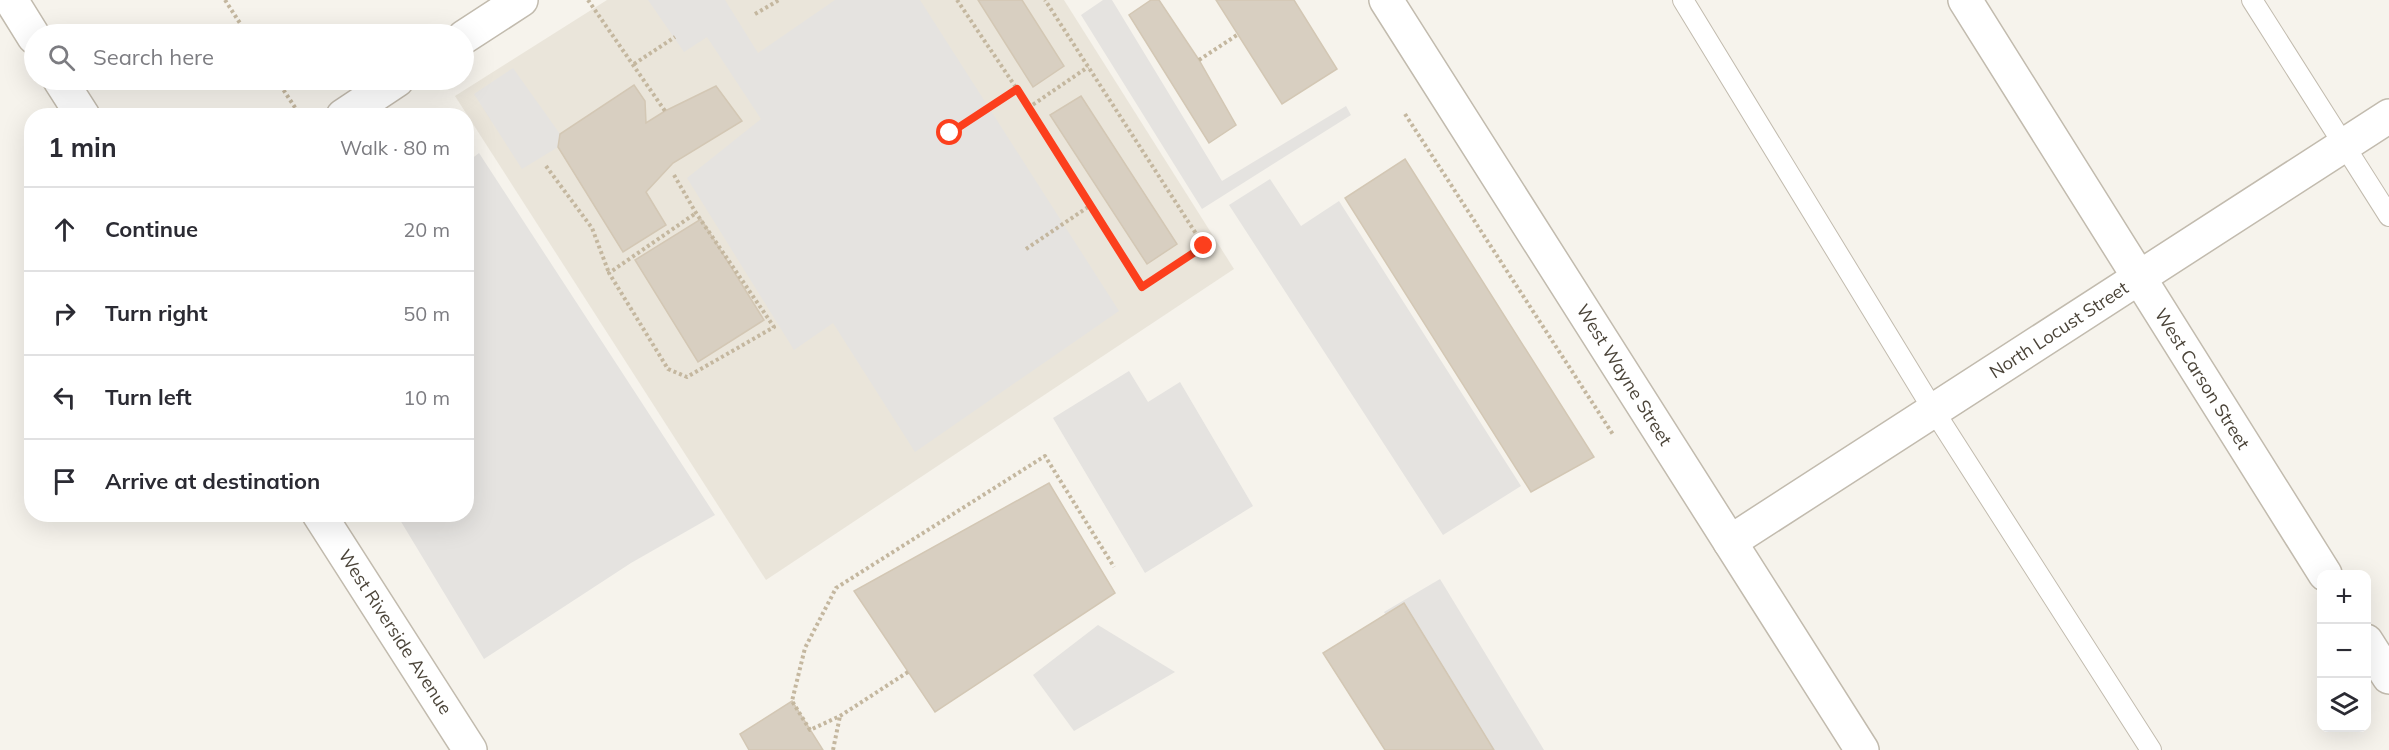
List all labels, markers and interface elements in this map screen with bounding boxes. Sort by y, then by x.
search box [24,24,474,90]
icon: search [45,41,78,74]
text: Search here [93,43,214,71]
route start [936,119,962,145]
text: 1 min [48,131,117,164]
text: Walk · 80 m [340,135,450,160]
icon: ahead [48,213,81,246]
text: Continue [105,215,198,243]
text: 20 m [403,217,450,242]
route end [1190,232,1216,258]
street label: North Locust Street [1985,276,2133,383]
icon: right [48,297,81,330]
text: Turn right [105,299,208,327]
street label: West Wayne Street [1572,300,1677,450]
text: 50 m [403,301,450,326]
street label: West Carson Street [2150,304,2255,454]
icon: left [48,381,81,414]
text: Turn left [105,383,192,411]
text: 10 m [403,385,450,410]
icon: arrive [48,465,81,498]
text: Arrive at destination [105,467,320,495]
street label: West Riverside Avenue [333,545,457,719]
map controls [2317,570,2371,732]
button: + [2317,570,2371,624]
button: − [2317,624,2371,678]
button: layers [2317,678,2371,732]

